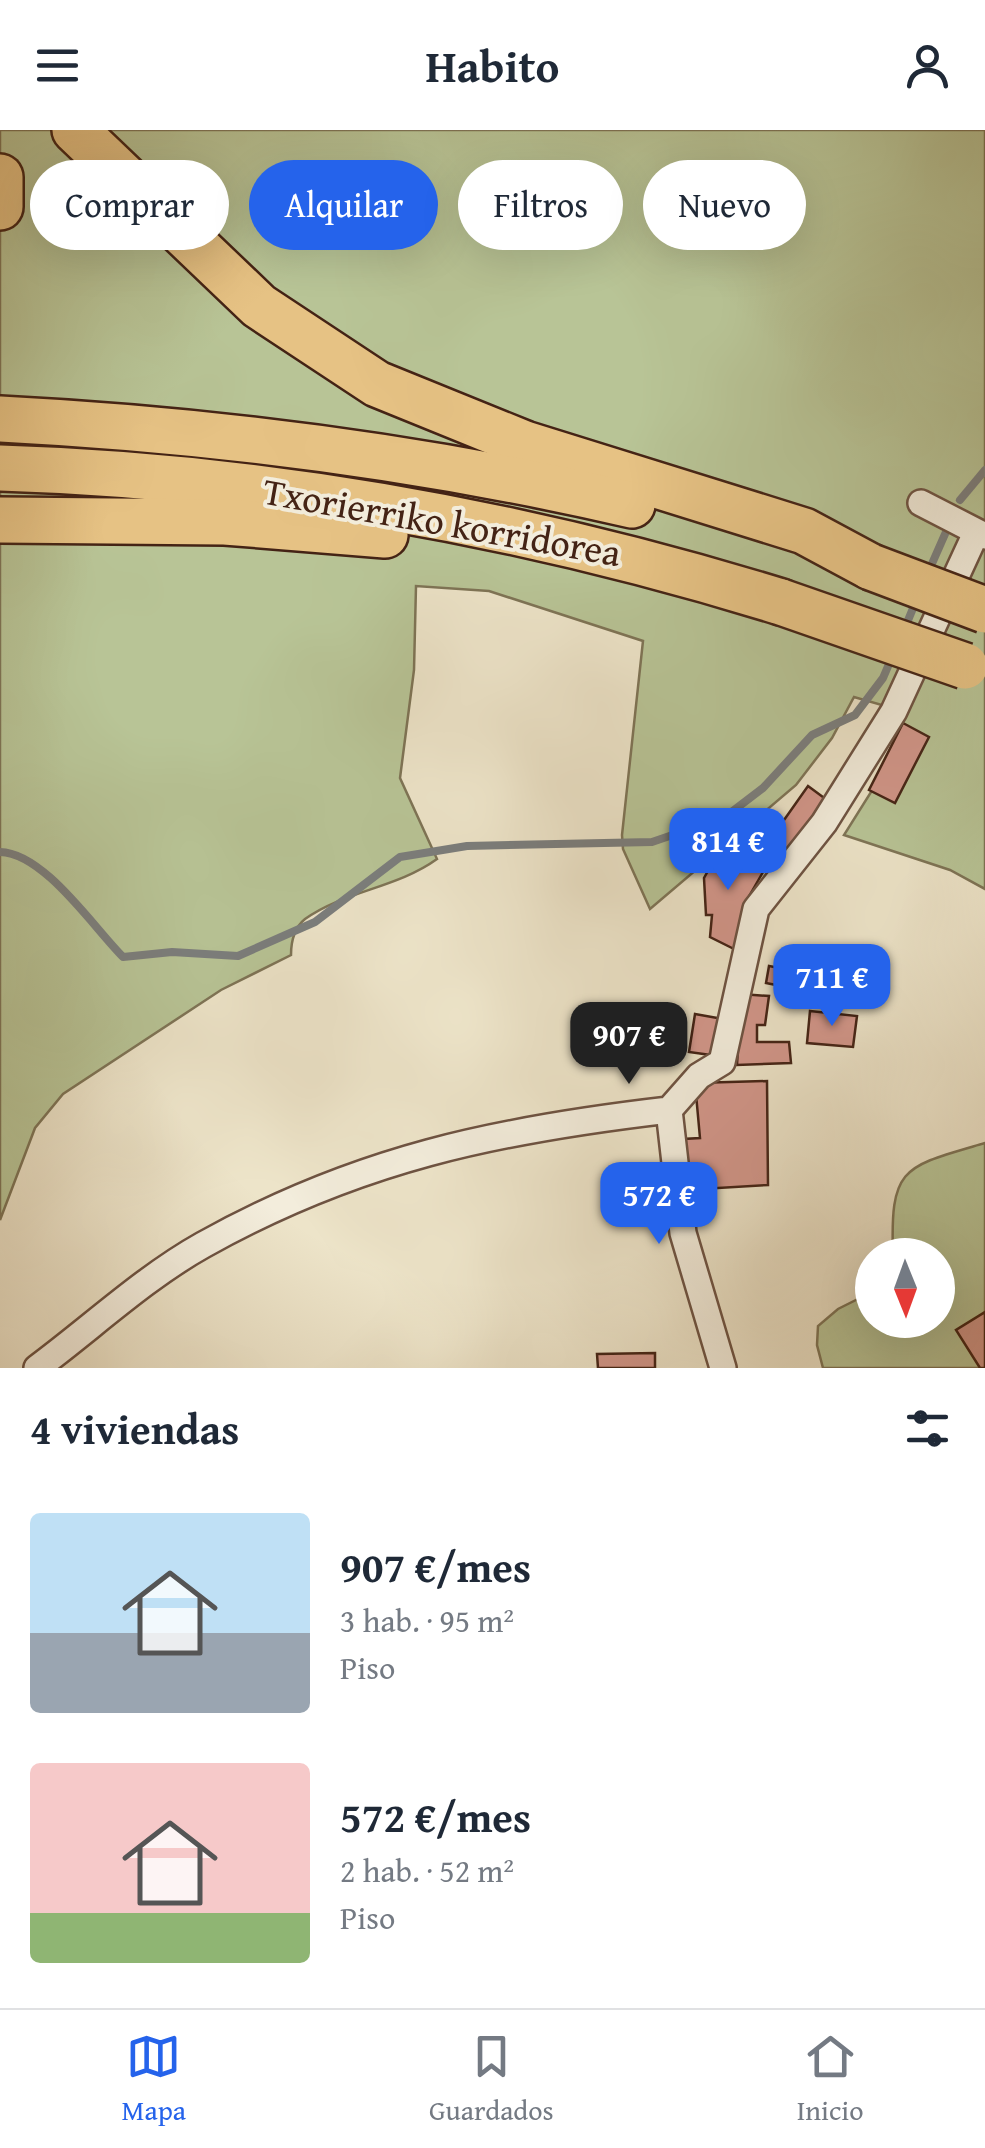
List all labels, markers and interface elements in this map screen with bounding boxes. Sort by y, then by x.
text: Habito [426,33,559,98]
icon: menu [30,38,85,93]
icon: person [900,38,955,93]
chip: Comprar [30,160,229,250]
chip: Alquilar [249,160,438,250]
chip: Filtros [458,160,623,250]
chip: Nuevo [643,160,806,250]
street label: Txorierriko korridorea [259,462,625,580]
pin: 814 € [658,808,798,893]
text: 814 € [691,817,765,864]
pin: 711 € [762,944,902,1029]
text: 711 € [795,953,869,1000]
pin: 907 € [559,1002,699,1087]
text: 907 € [592,1011,666,1058]
pin: 572 € [589,1162,729,1247]
text: 572 € [622,1171,696,1218]
north arrow [855,1238,955,1338]
map controls [855,1238,955,1338]
text: 4 viviendas [30,1398,239,1459]
icon: filters [900,1401,955,1456]
text: 907 €/mes [340,1536,531,1597]
icon: home [110,1553,230,1673]
text: 3 hab. · 95 m² [340,1597,514,1644]
text: Piso [340,1644,395,1691]
text: 572 €/mes [340,1786,531,1847]
icon: home [110,1803,230,1923]
text: 2 hab. · 52 m² [340,1847,514,1894]
text: Piso [340,1894,395,1941]
tab: Mapa [122,2029,186,2130]
tab: Guardados [429,2029,554,2130]
tab: Inicio [797,2029,863,2130]

